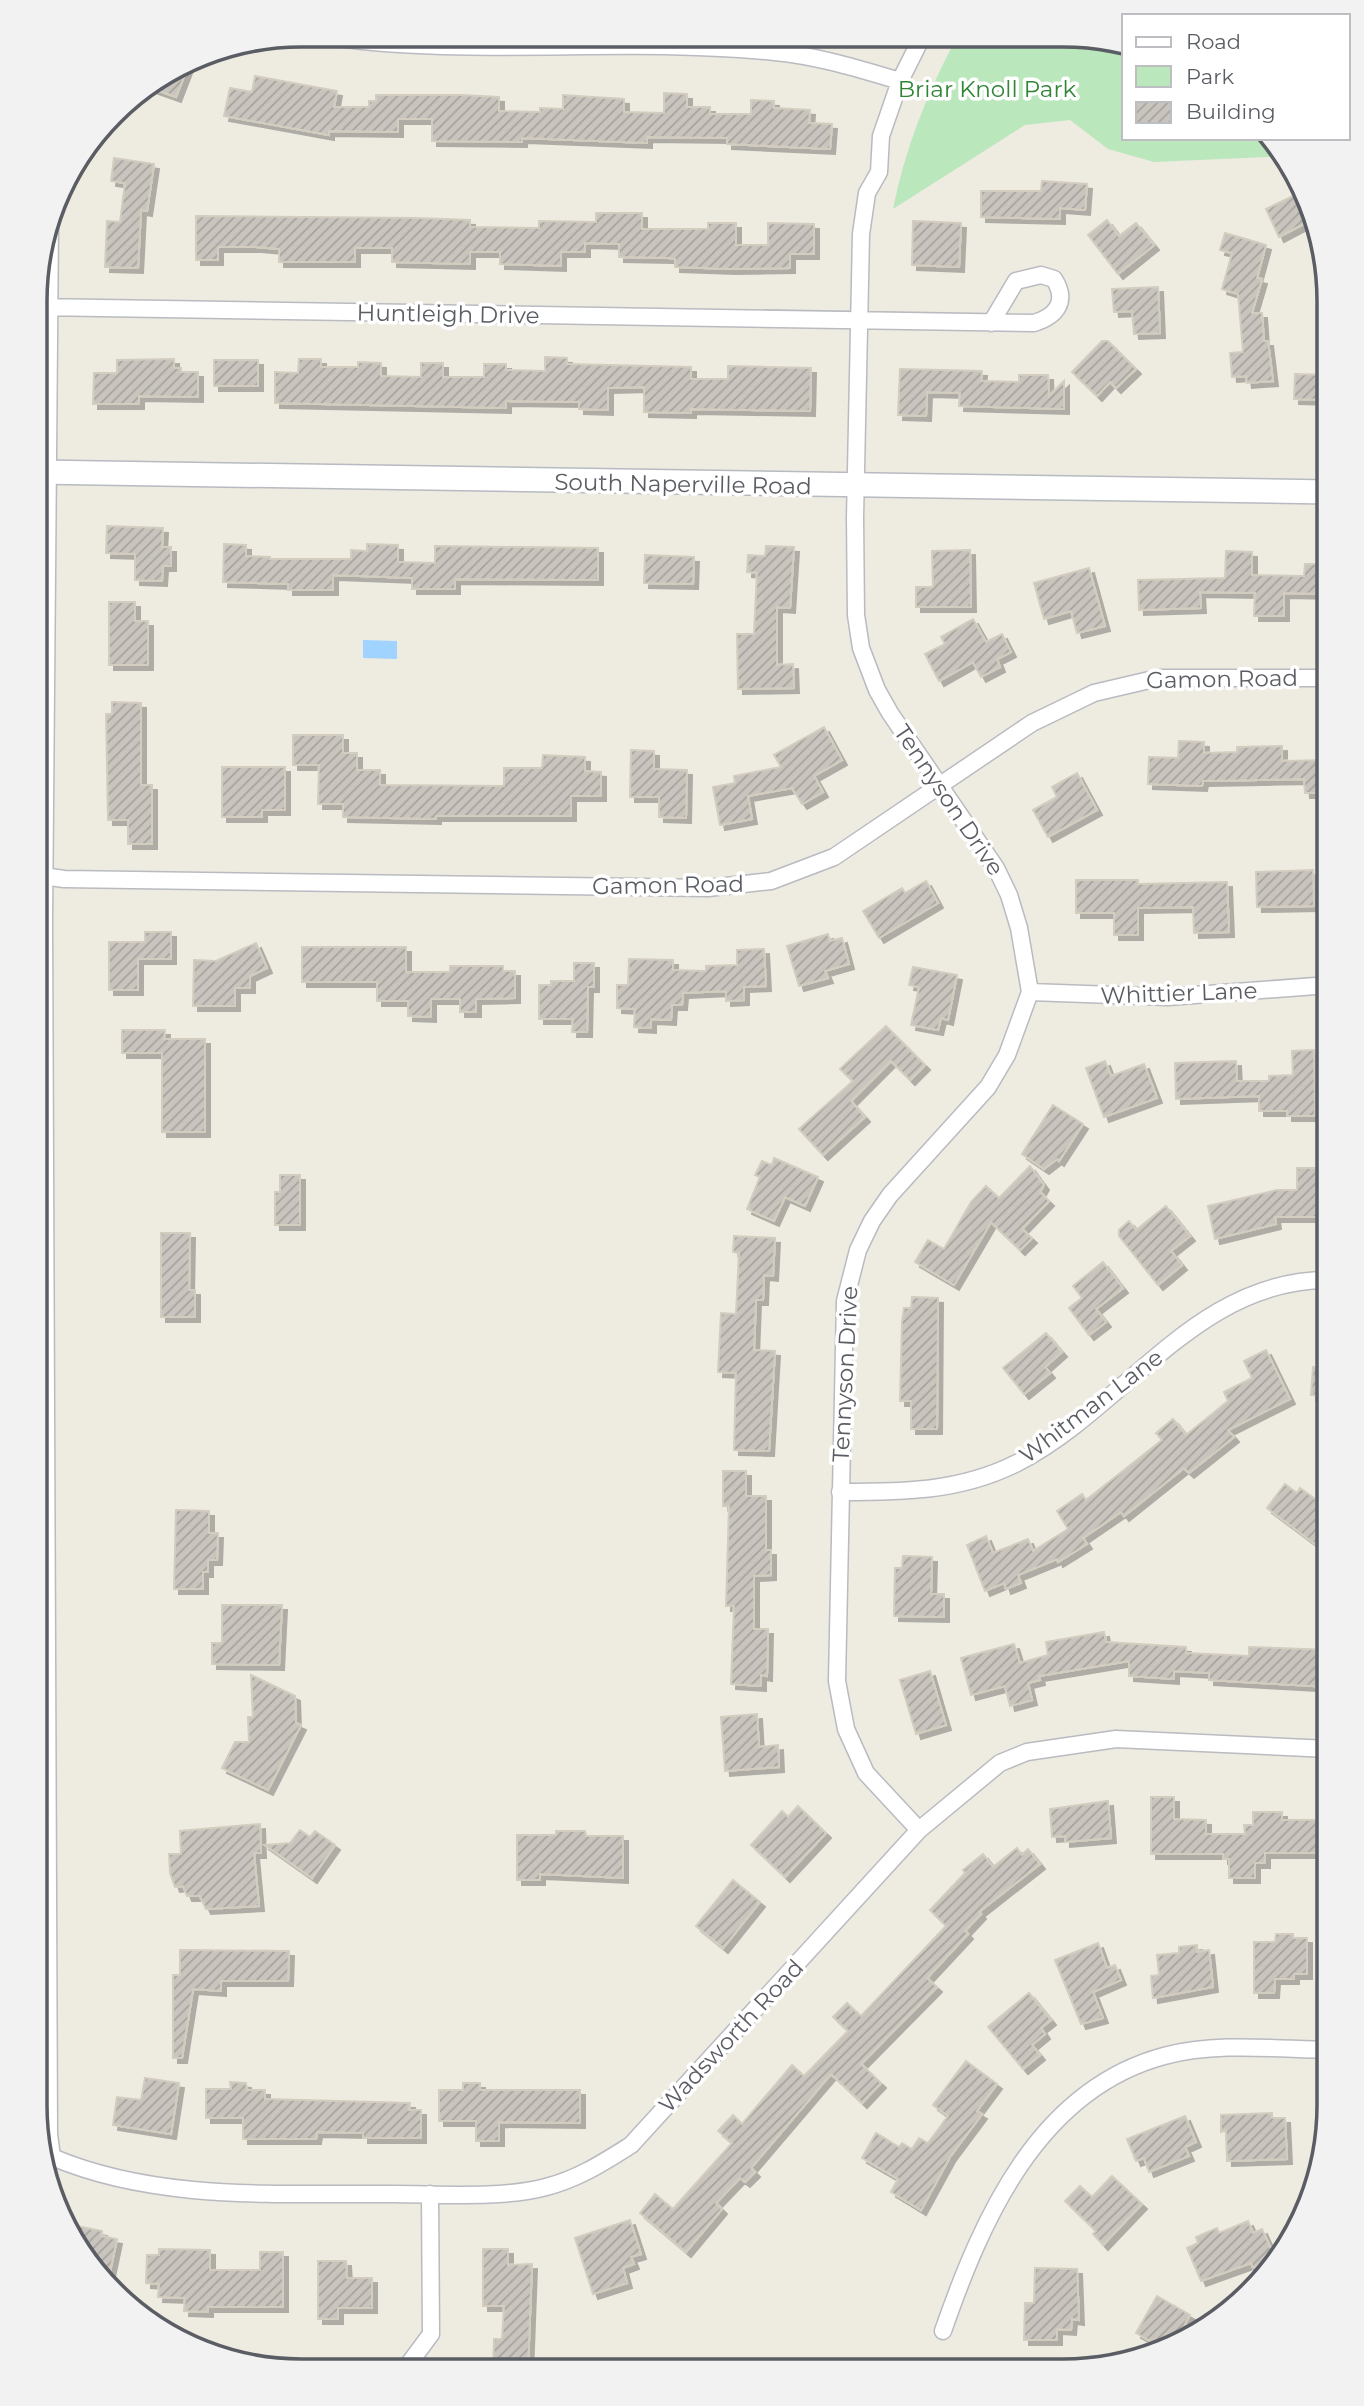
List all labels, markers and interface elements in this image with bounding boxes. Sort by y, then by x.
legend [1122,14,1350,140]
text: Road [1186,29,1241,54]
text: Park [1186,64,1234,89]
park label: Briar Knoll Park [898,75,1076,103]
text: Building [1186,99,1276,124]
street label: Huntleigh Drive [356,298,540,330]
street label: South Naperville Road [554,468,812,500]
street label: Gamon Road [1146,664,1298,694]
street label: Tennyson Drive [888,719,1010,881]
street label: Gamon Road [592,870,744,900]
street label: Whittier Lane [1100,976,1258,1010]
street label: Tennyson Drive [826,1285,864,1463]
street label: Whitman Lane [1014,1343,1168,1469]
street label: Wadsworth Road [653,1954,809,2118]

